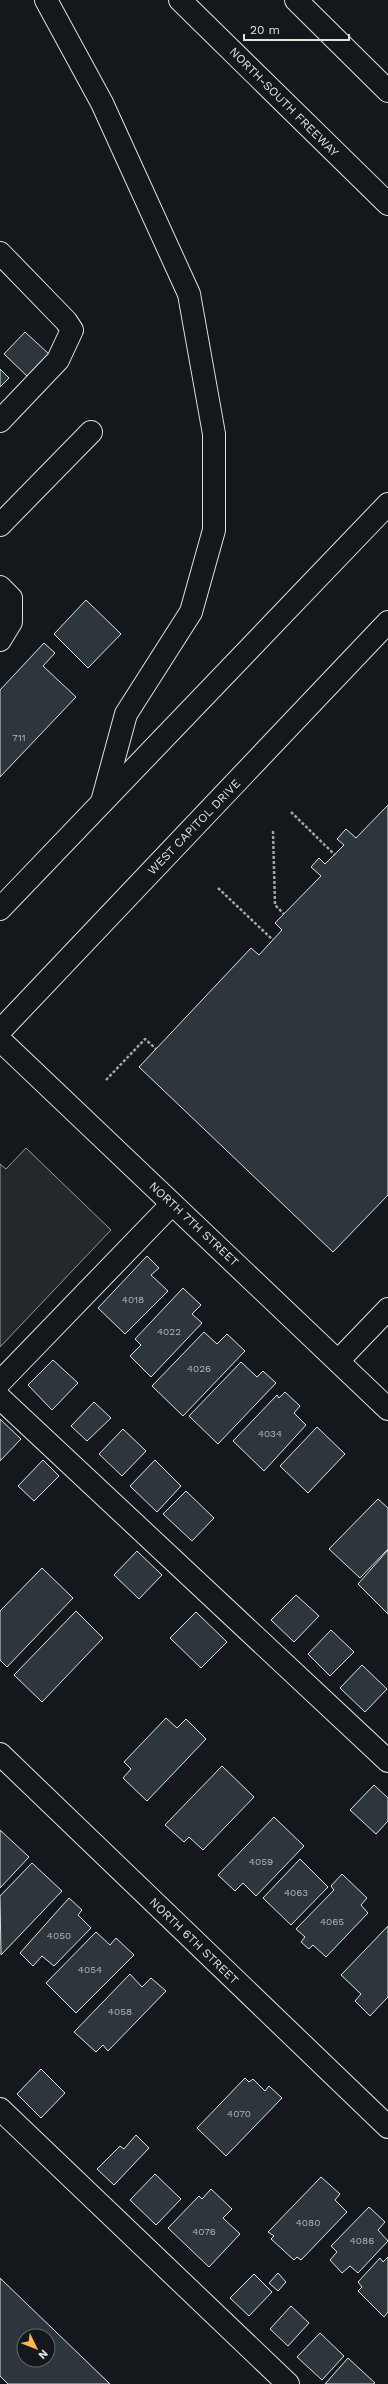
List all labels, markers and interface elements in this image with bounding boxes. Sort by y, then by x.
scale bar [244,16,349,42]
text: 20 m [250,23,280,37]
street label: NORTH-SOUTH FREEWAY [227,45,342,160]
house number: 711 [12,732,26,743]
street label: WEST CAPITOL DRIVE [145,776,243,878]
street label: NORTH 7TH STREET [146,1179,242,1269]
house number: 4018 [122,1294,144,1305]
house number: 4022 [157,1326,181,1337]
house number: 4026 [187,1363,211,1374]
house number: 4034 [258,1428,282,1439]
house number: 4059 [249,1856,273,1867]
house number: 4063 [284,1887,308,1898]
street label: NORTH 6TH STREET [147,1895,241,1987]
house number: 4065 [320,1916,344,1927]
house number: 4050 [47,1930,71,1941]
house number: 4054 [78,1964,102,1975]
house number: 4058 [108,2006,132,2017]
house number: 4070 [227,2108,251,2119]
house number: 4080 [296,2217,320,2228]
house number: 4076 [192,2226,216,2237]
house number: 4086 [350,2235,374,2246]
north arrow [16,2328,56,2368]
text: N [35,2347,50,2362]

